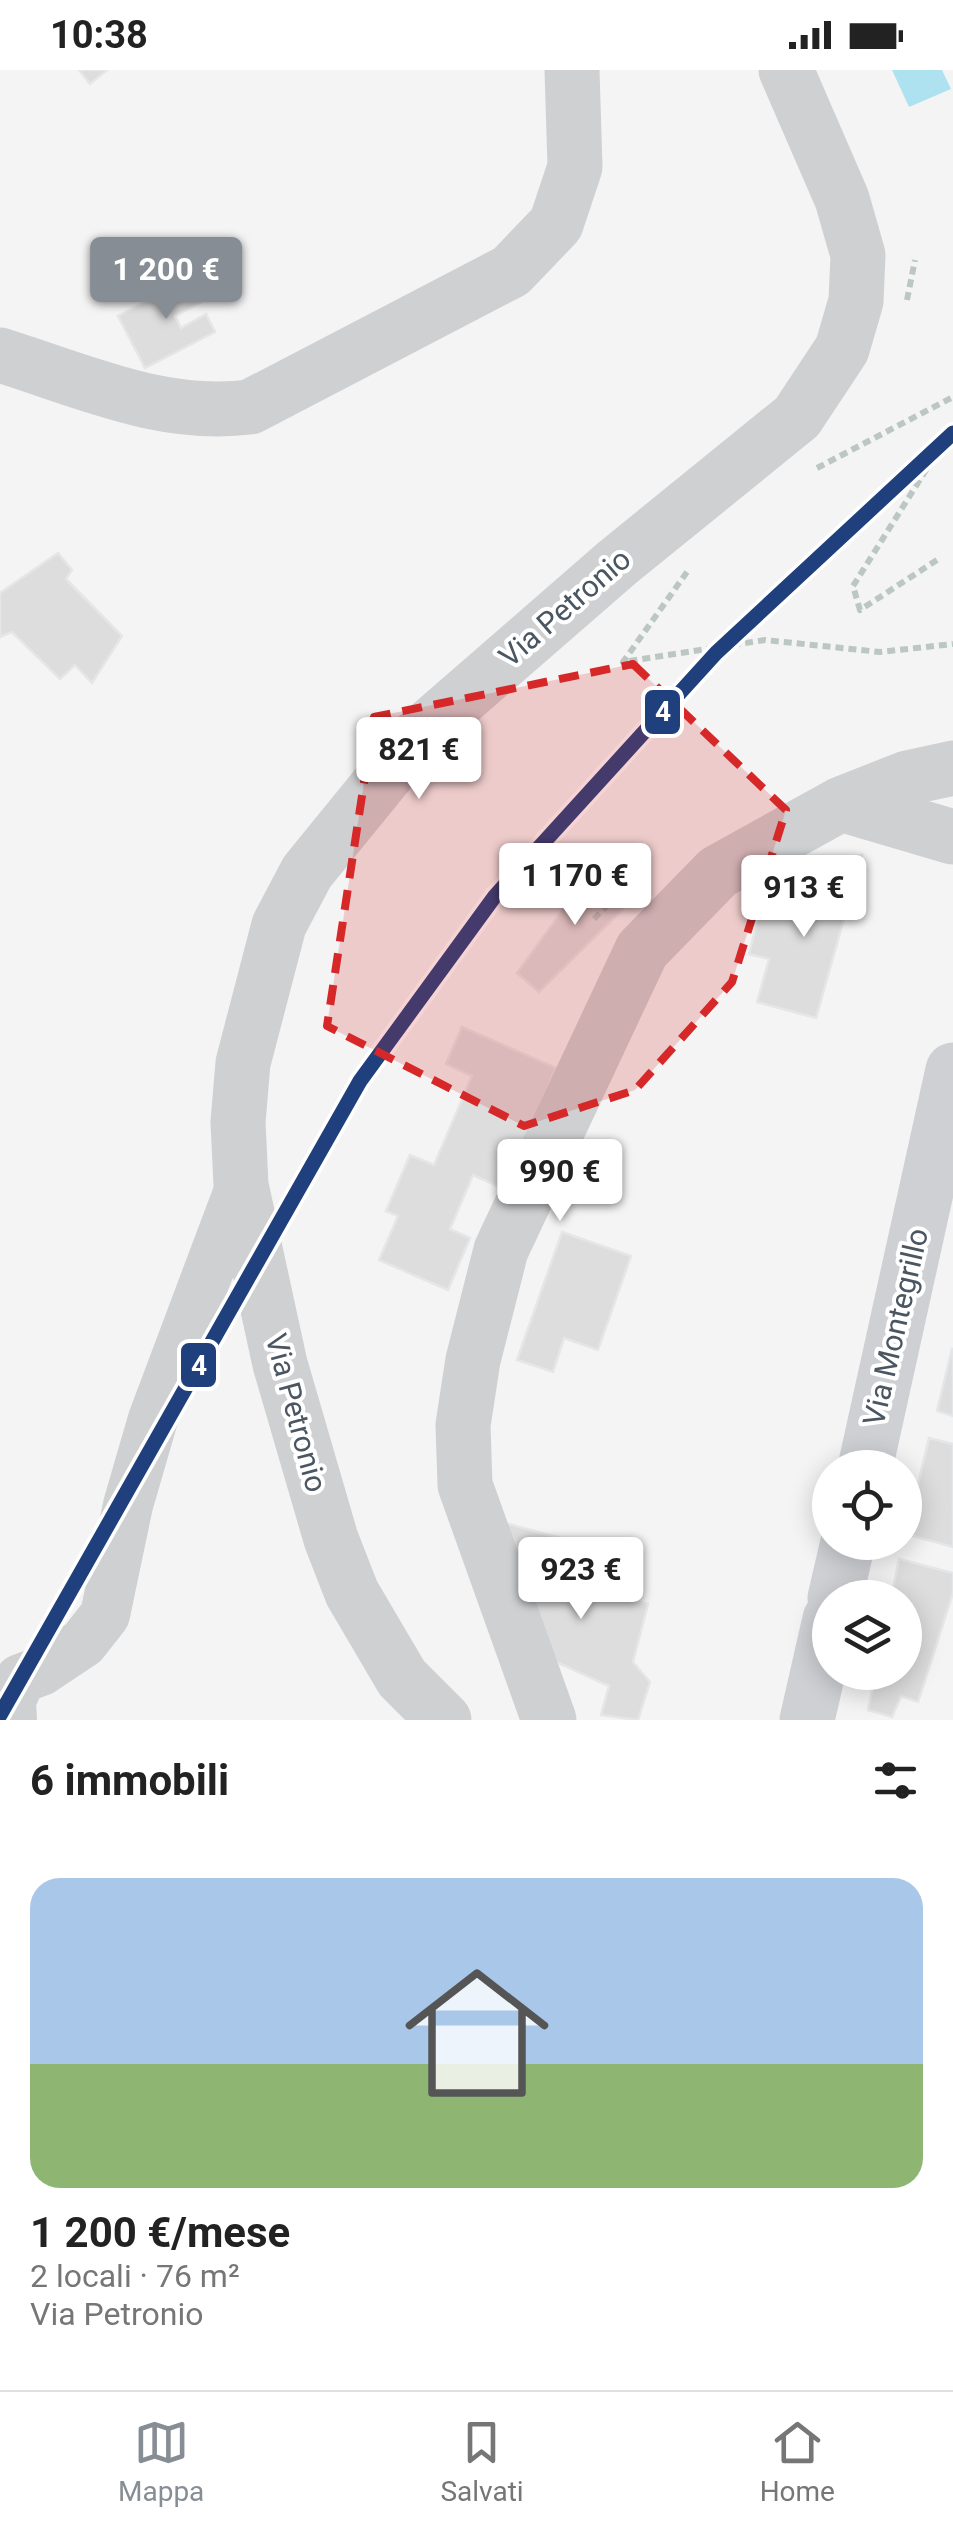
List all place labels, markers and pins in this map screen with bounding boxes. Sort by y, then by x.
pin: 1 200 € [74,237,258,322]
pin: 821 € [349,717,489,802]
pin: 1 170 € [483,843,667,928]
pin: 913 € [734,855,874,940]
pin: 990 € [490,1139,630,1224]
pin: 923 € [511,1537,651,1622]

